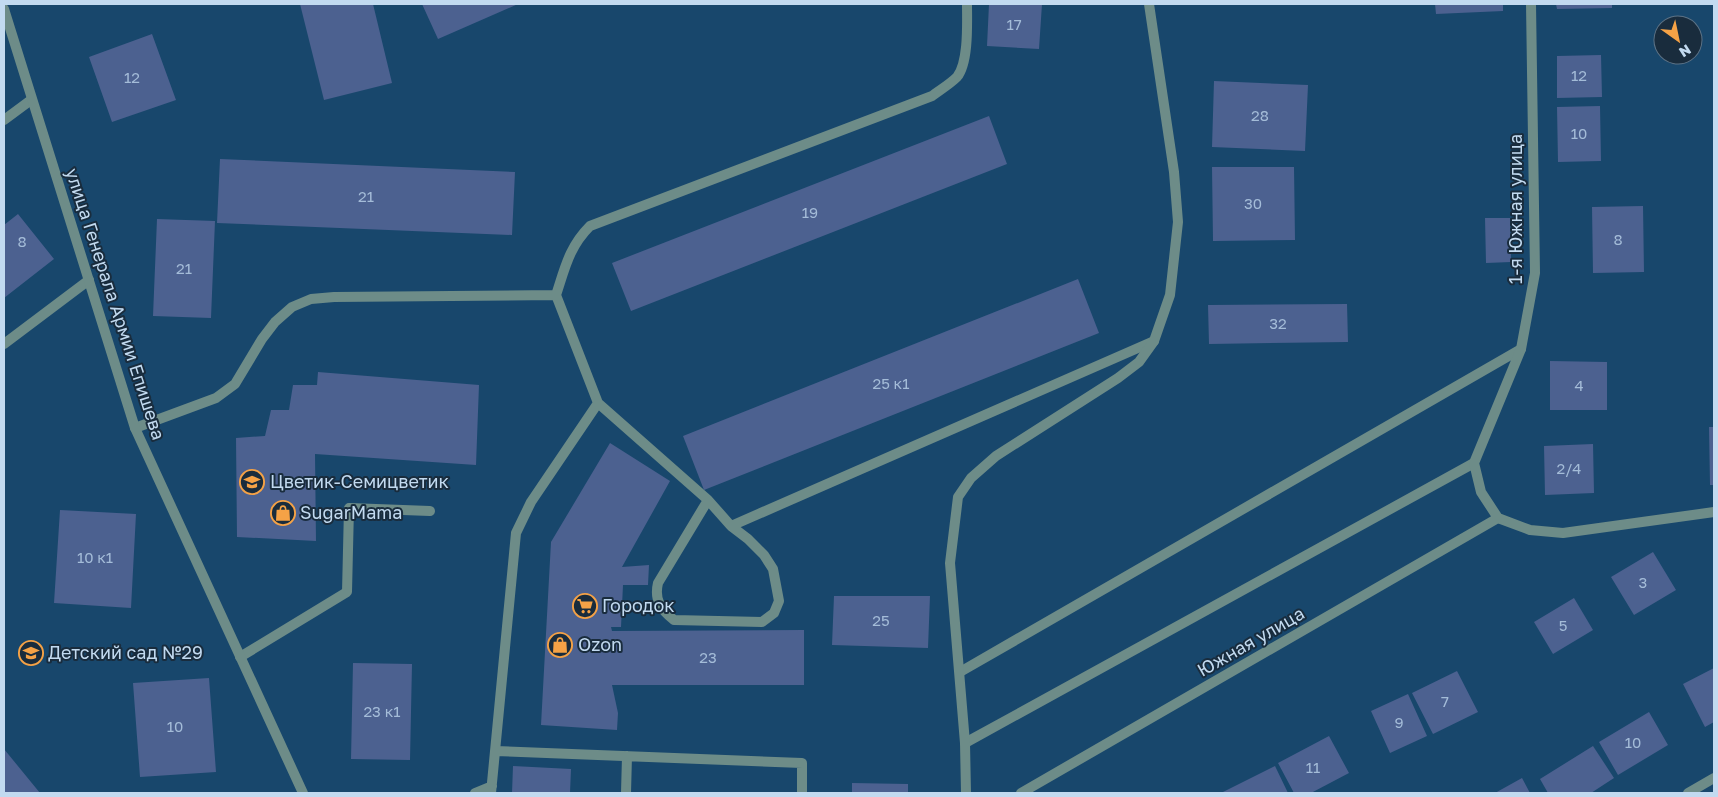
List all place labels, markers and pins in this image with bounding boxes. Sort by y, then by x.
school or university icon: Цветик-Семицветик [239,469,265,495]
place label: Цветик-Семицветик [270,470,449,492]
shop icon: SugarMama [270,500,296,526]
place label: SugarMama [300,501,402,523]
supermarket icon: Городок [572,593,598,619]
place label: Городок [602,594,675,616]
shop icon: Ozon [547,632,573,658]
place label: Ozon [578,633,622,655]
school or university icon: Детский сад №29 [18,640,44,666]
place label: Детский сад №29 [48,641,203,663]

